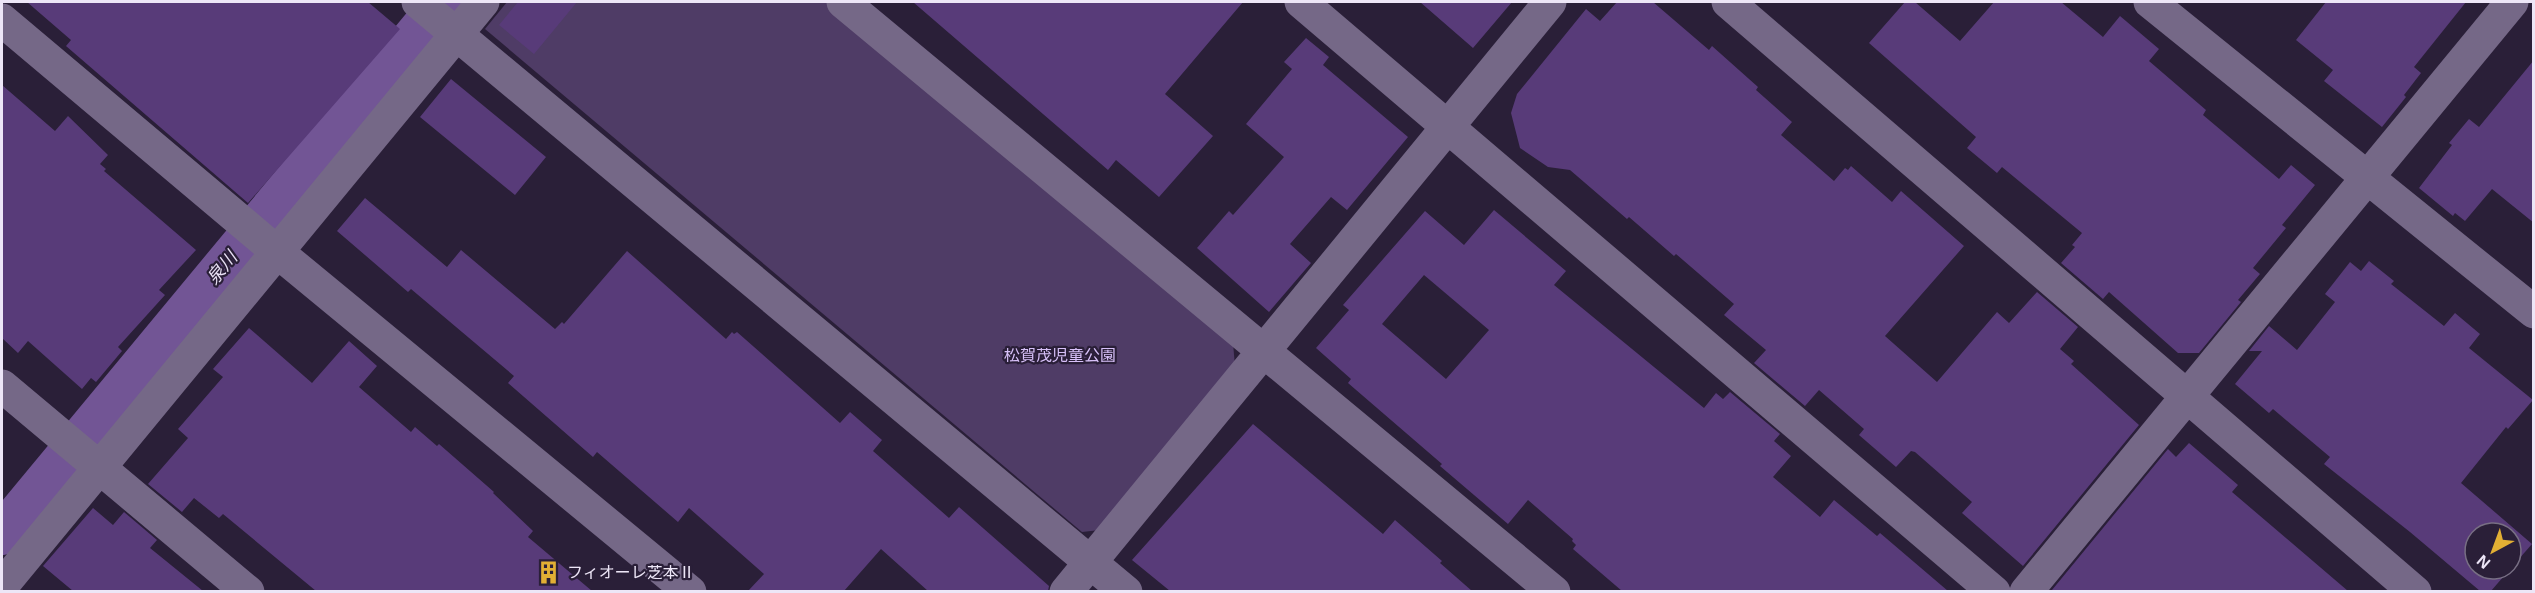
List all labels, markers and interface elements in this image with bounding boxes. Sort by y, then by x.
water label: 泉川 [203,246,243,288]
park label: 松賀茂児童公園 [1004,347,1116,364]
north arrow [2463,521,2523,581]
text: N [2474,552,2493,572]
building icon: フィオーレ芝本Ⅱ [536,559,562,585]
place label: フィオーレ芝本Ⅱ [567,564,695,581]

